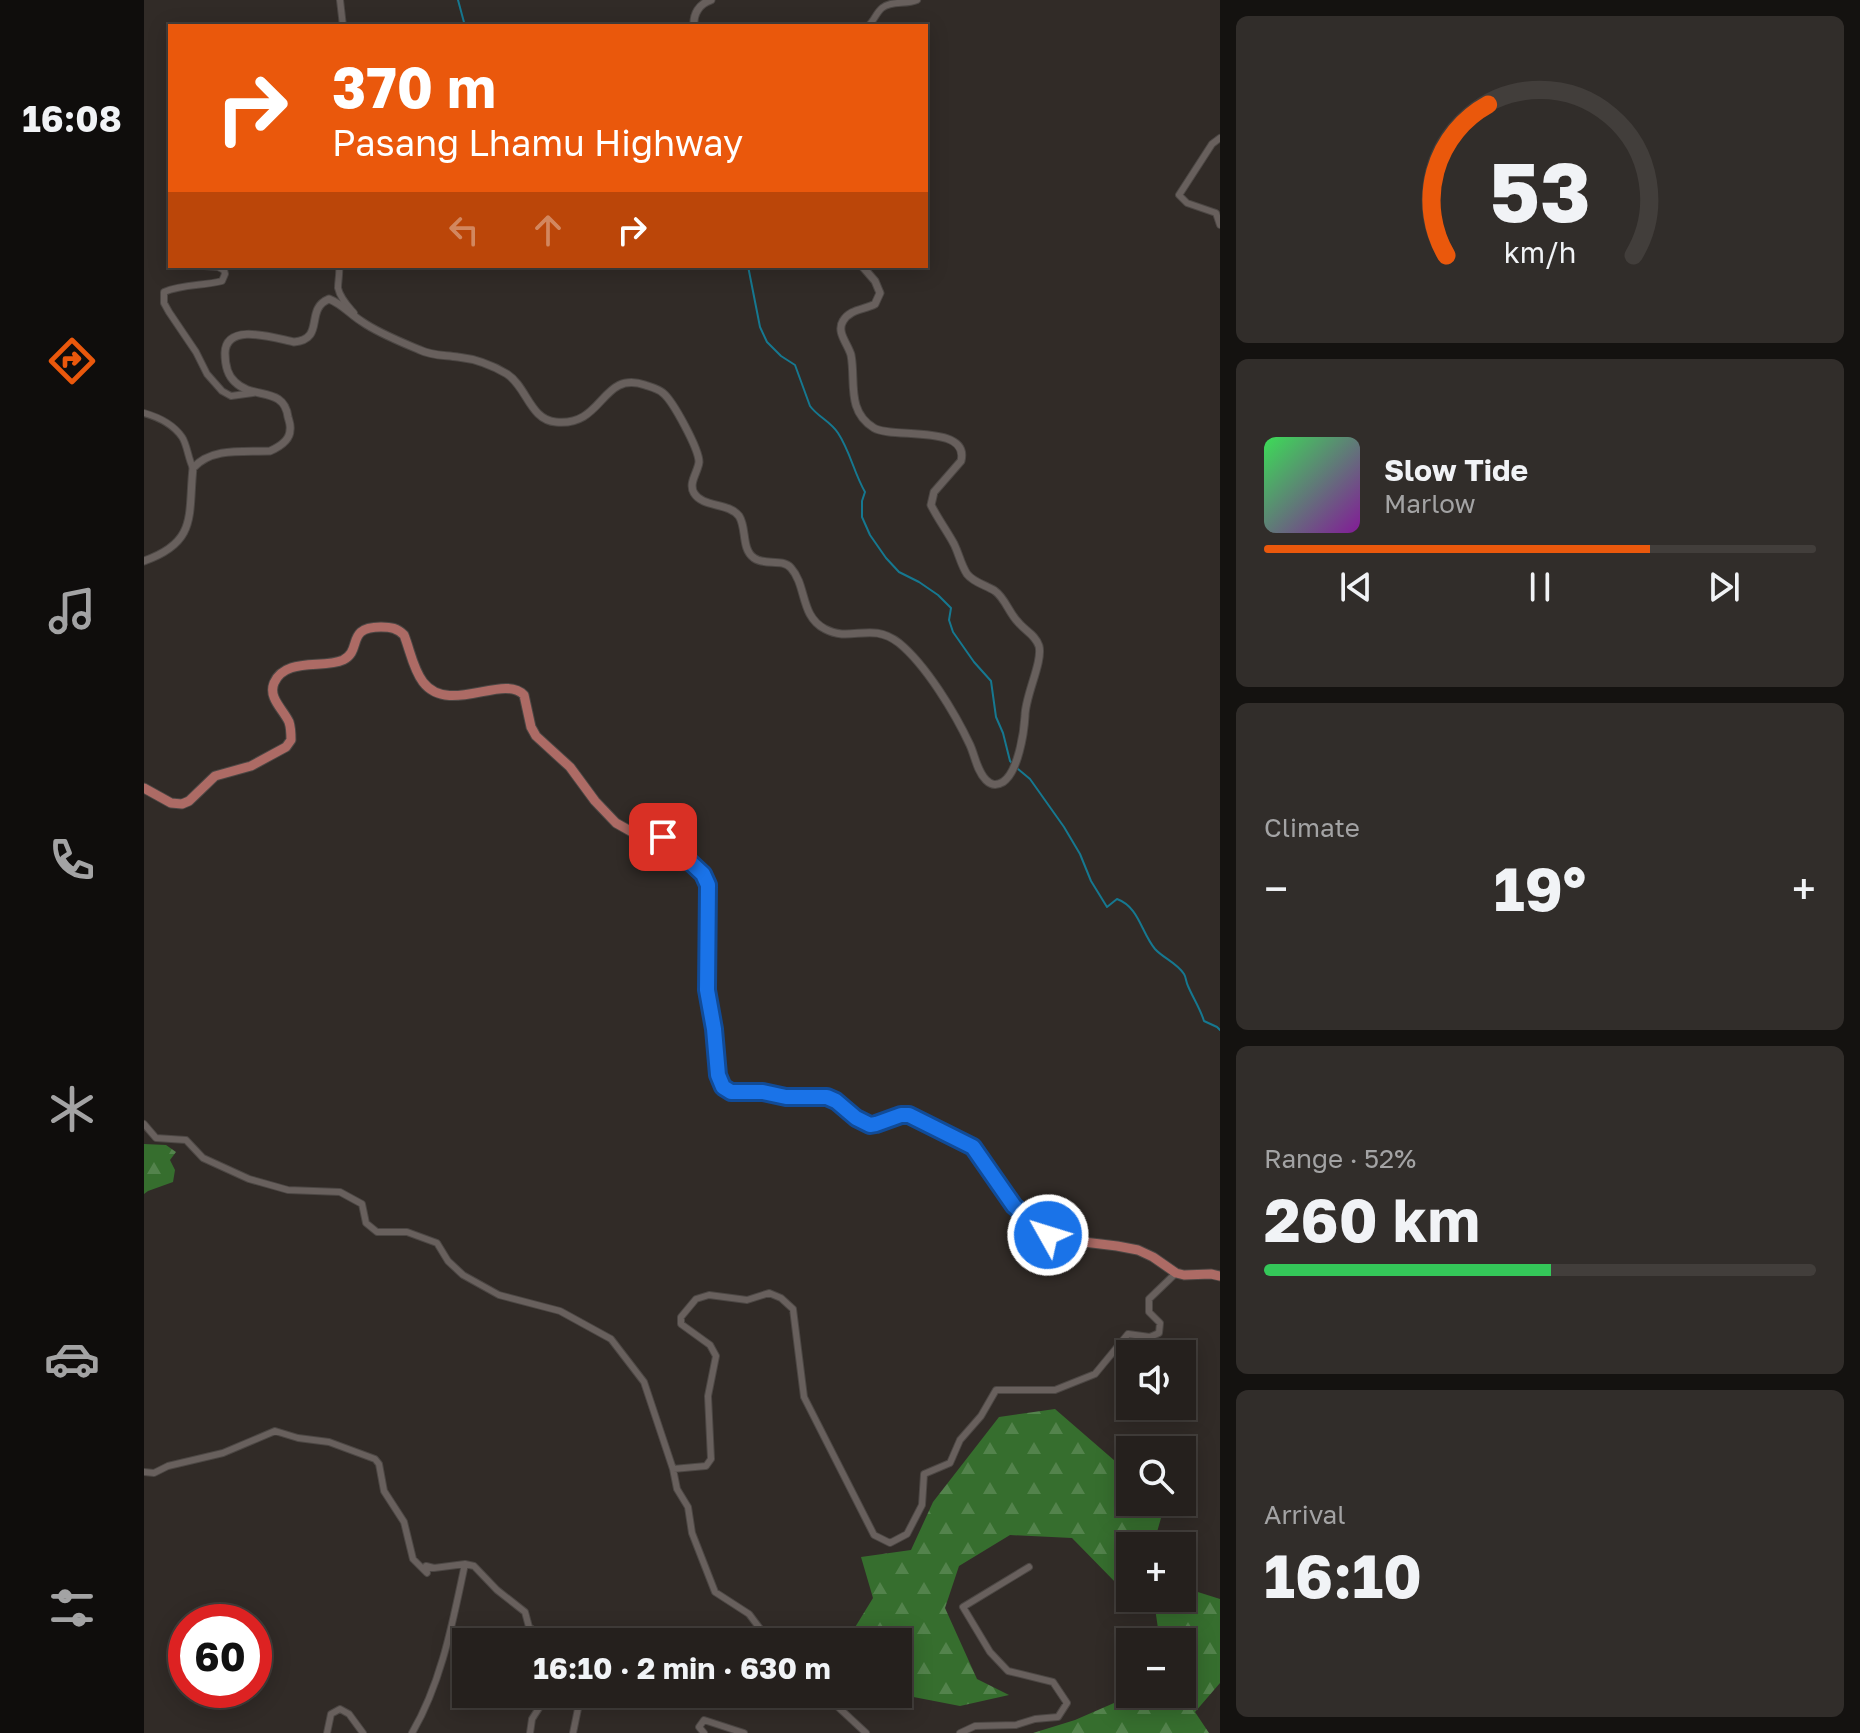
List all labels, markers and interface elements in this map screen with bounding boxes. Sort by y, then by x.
text: 370 m [332,53,496,120]
icon: right [200,56,304,160]
text: 16:08 [22,97,122,140]
text: Pasang Lhamu Highway [332,121,743,164]
text: 53 [1489,139,1591,239]
icon: left [442,208,486,252]
icon: ahead [526,208,570,252]
icon: right [610,208,654,252]
text: km/h [1504,235,1576,269]
icon: directions [44,333,100,389]
text: Slow Tide [1384,452,1528,488]
text: Marlow [1384,488,1476,519]
icon: previous [1334,565,1378,609]
icon: pause [1518,565,1562,609]
icon: next [1702,565,1746,609]
icon: music [44,583,100,639]
pin [629,803,697,871]
text: Climate [1264,812,1360,843]
icon: arrive [641,815,685,859]
icon: phone [44,832,100,888]
text: 19° [1494,852,1586,924]
text: − [1264,862,1288,915]
text: + [1792,862,1816,915]
icon: climate [44,1081,100,1137]
text: Range · 52% [1264,1143,1416,1174]
text: 260 km [1264,1183,1480,1255]
position arrow [1006,1193,1090,1277]
icon: car [44,1331,100,1387]
map controls [1116,1340,1196,1708]
button: sound [1116,1340,1196,1420]
button: search [1116,1436,1196,1516]
text: Arrival [1264,1499,1345,1530]
button: + [1116,1532,1196,1612]
text: 16:10 [1264,1539,1422,1611]
icon: filters [44,1580,100,1636]
speed limit sign: 60 [168,1604,272,1708]
button: − [1116,1628,1196,1708]
text: 16:10 · 2 min · 630 m [533,1650,831,1686]

